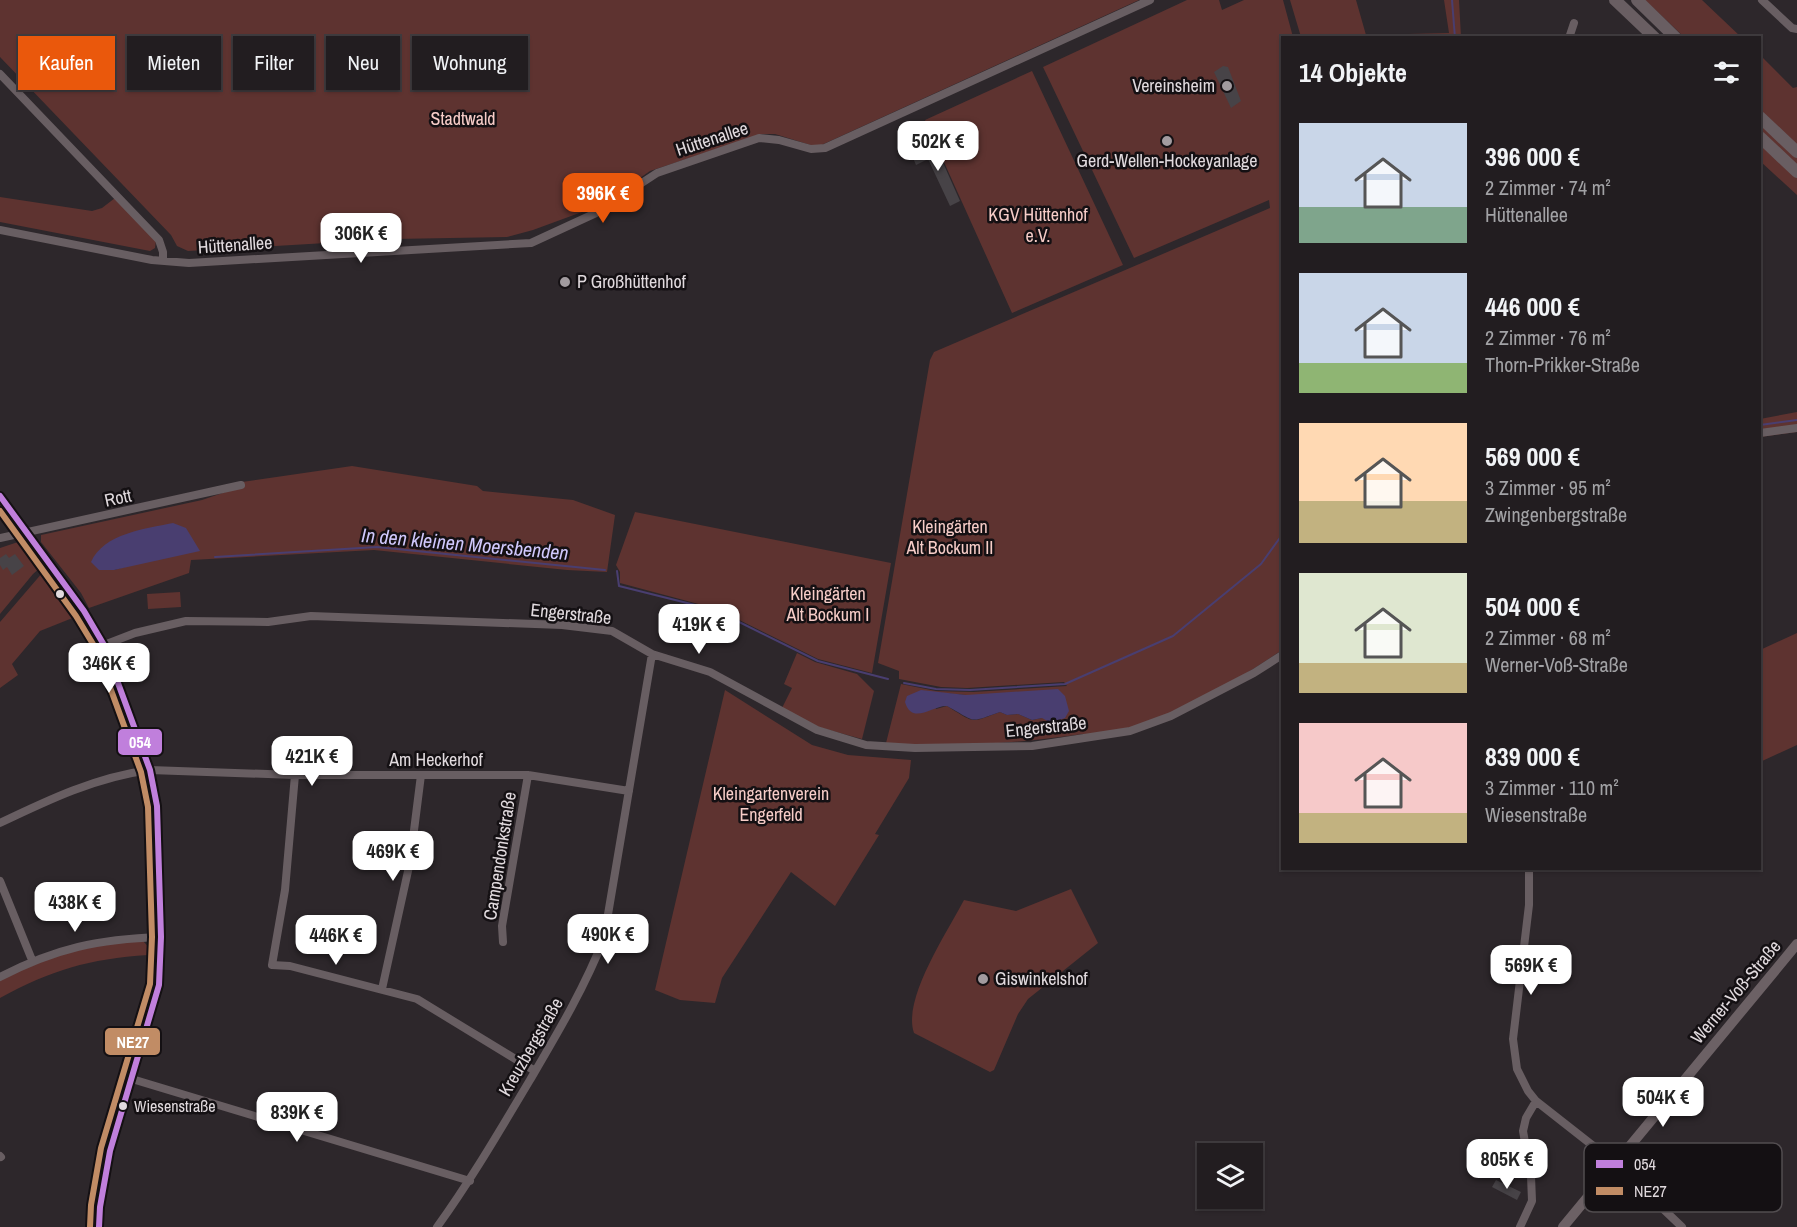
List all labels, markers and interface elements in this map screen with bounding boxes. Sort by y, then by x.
chip: Kaufen [18,36,115,90]
chip: Mieten [127,36,221,90]
chip: Filter [233,36,314,90]
chip: Neu [326,36,400,90]
chip: Wohnung [412,36,528,90]
text: 14 Objekte [1299,55,1407,90]
icon: filters [1710,56,1743,89]
place label: Vereinsheim [1132,73,1215,98]
marker: Vereinsheim [1220,79,1234,93]
park label: Stadtwald [431,106,495,131]
street label: Hüttenallee [672,115,751,162]
pin: 502K € [889,121,987,172]
text: 502K € [912,127,964,154]
marker: Gerd-Wellen-Hockeyanlage [1160,134,1174,148]
text: 396 000 € [1485,139,1580,174]
icon: home [1347,147,1419,219]
place label: Gerd-Wellen-Hockeyanlage [1076,148,1258,173]
pin: 396K € [554,173,652,224]
text: 2 Zimmer · 74 m² [1485,174,1611,201]
text: 396K € [577,179,629,206]
text: Hüttenallee [1485,201,1568,228]
park label: KGV Hüttenhof e.V. [988,202,1089,248]
pin: 306K € [312,213,410,264]
text: 306K € [335,219,387,246]
street label: Hüttenallee [197,229,273,260]
place label: P Großhüttenhof [577,269,687,294]
marker: P Großhüttenhof [558,275,572,289]
text: 446 000 € [1485,289,1580,324]
icon: home [1347,297,1419,369]
text: 2 Zimmer · 76 m² [1485,324,1611,351]
text: Thorn-Prikker-Straße [1485,351,1640,378]
text: 569 000 € [1485,439,1580,474]
icon: home [1347,447,1419,519]
text: 3 Zimmer · 95 m² [1485,474,1611,501]
street label: Rott [102,482,134,513]
text: Zwingenbergstraße [1485,501,1627,528]
park label: Kleingärten Alt Bockum II [906,514,993,560]
water label: In den kleinen Moersbenden [360,521,570,566]
park label: Kleingärten Alt Bockum I [786,581,869,627]
unlabelled marker [54,588,66,600]
text: 504 000 € [1485,589,1580,624]
street label: Engerstraße [529,597,613,630]
icon: home [1347,597,1419,669]
pin: 419K € [650,604,748,655]
text: 419K € [673,610,725,637]
text: 2 Zimmer · 68 m² [1485,624,1611,651]
pin: 346K € [60,643,158,694]
text: 346K € [83,649,135,676]
text: Werner-Voß-Straße [1485,651,1628,678]
street label: Engerstraße [1004,710,1088,743]
line badge: 054 [117,728,163,756]
text: 054 [129,731,152,753]
pin: 421K € [263,736,361,787]
text: 839 000 € [1485,739,1580,774]
text: 421K € [286,742,338,769]
street label: Am Heckerhof [388,747,484,772]
icon: home [1347,747,1419,819]
text: 3 Zimmer · 110 m² [1485,774,1619,801]
park label: Kleingartenverein Engerfeld [713,781,829,827]
street label: Campendonkstraße [477,790,522,922]
text: Wiesenstraße [1485,801,1587,828]
pin: 469K € [344,831,442,882]
text: 469K € [367,837,419,864]
pin: 438K € [26,882,124,933]
text: 438K € [49,888,101,915]
pin: 490K € [559,914,657,965]
pin: 446K € [287,915,385,966]
text: 490K € [582,920,634,947]
text: 446K € [310,921,362,948]
street label: Werner-Voß-Straße [1685,934,1787,1049]
pin: 569K € [1482,945,1580,996]
text: 569K € [1505,951,1557,978]
place label: Giswinkelshof [995,966,1089,991]
marker: Giswinkelshof [976,972,990,986]
street label: Kreuzbergstraße [492,993,569,1101]
line badge: NE27 [104,1027,161,1056]
text: NE27 [117,1031,149,1053]
pin: 504K € [1614,1077,1712,1128]
text: 504K € [1637,1083,1689,1110]
pin: 839K € [248,1092,346,1143]
place label: Wiesenstraße [134,1095,216,1117]
text: 839K € [271,1098,323,1125]
marker: Wiesenstraße [117,1100,129,1112]
pin: 805K € [1458,1139,1556,1190]
map controls [1197,1143,1263,1209]
button: layers [1197,1143,1263,1209]
legend [1584,1143,1782,1212]
text: 805K € [1481,1145,1533,1172]
text: 054 [1634,1153,1656,1175]
text: NE27 [1634,1180,1667,1202]

